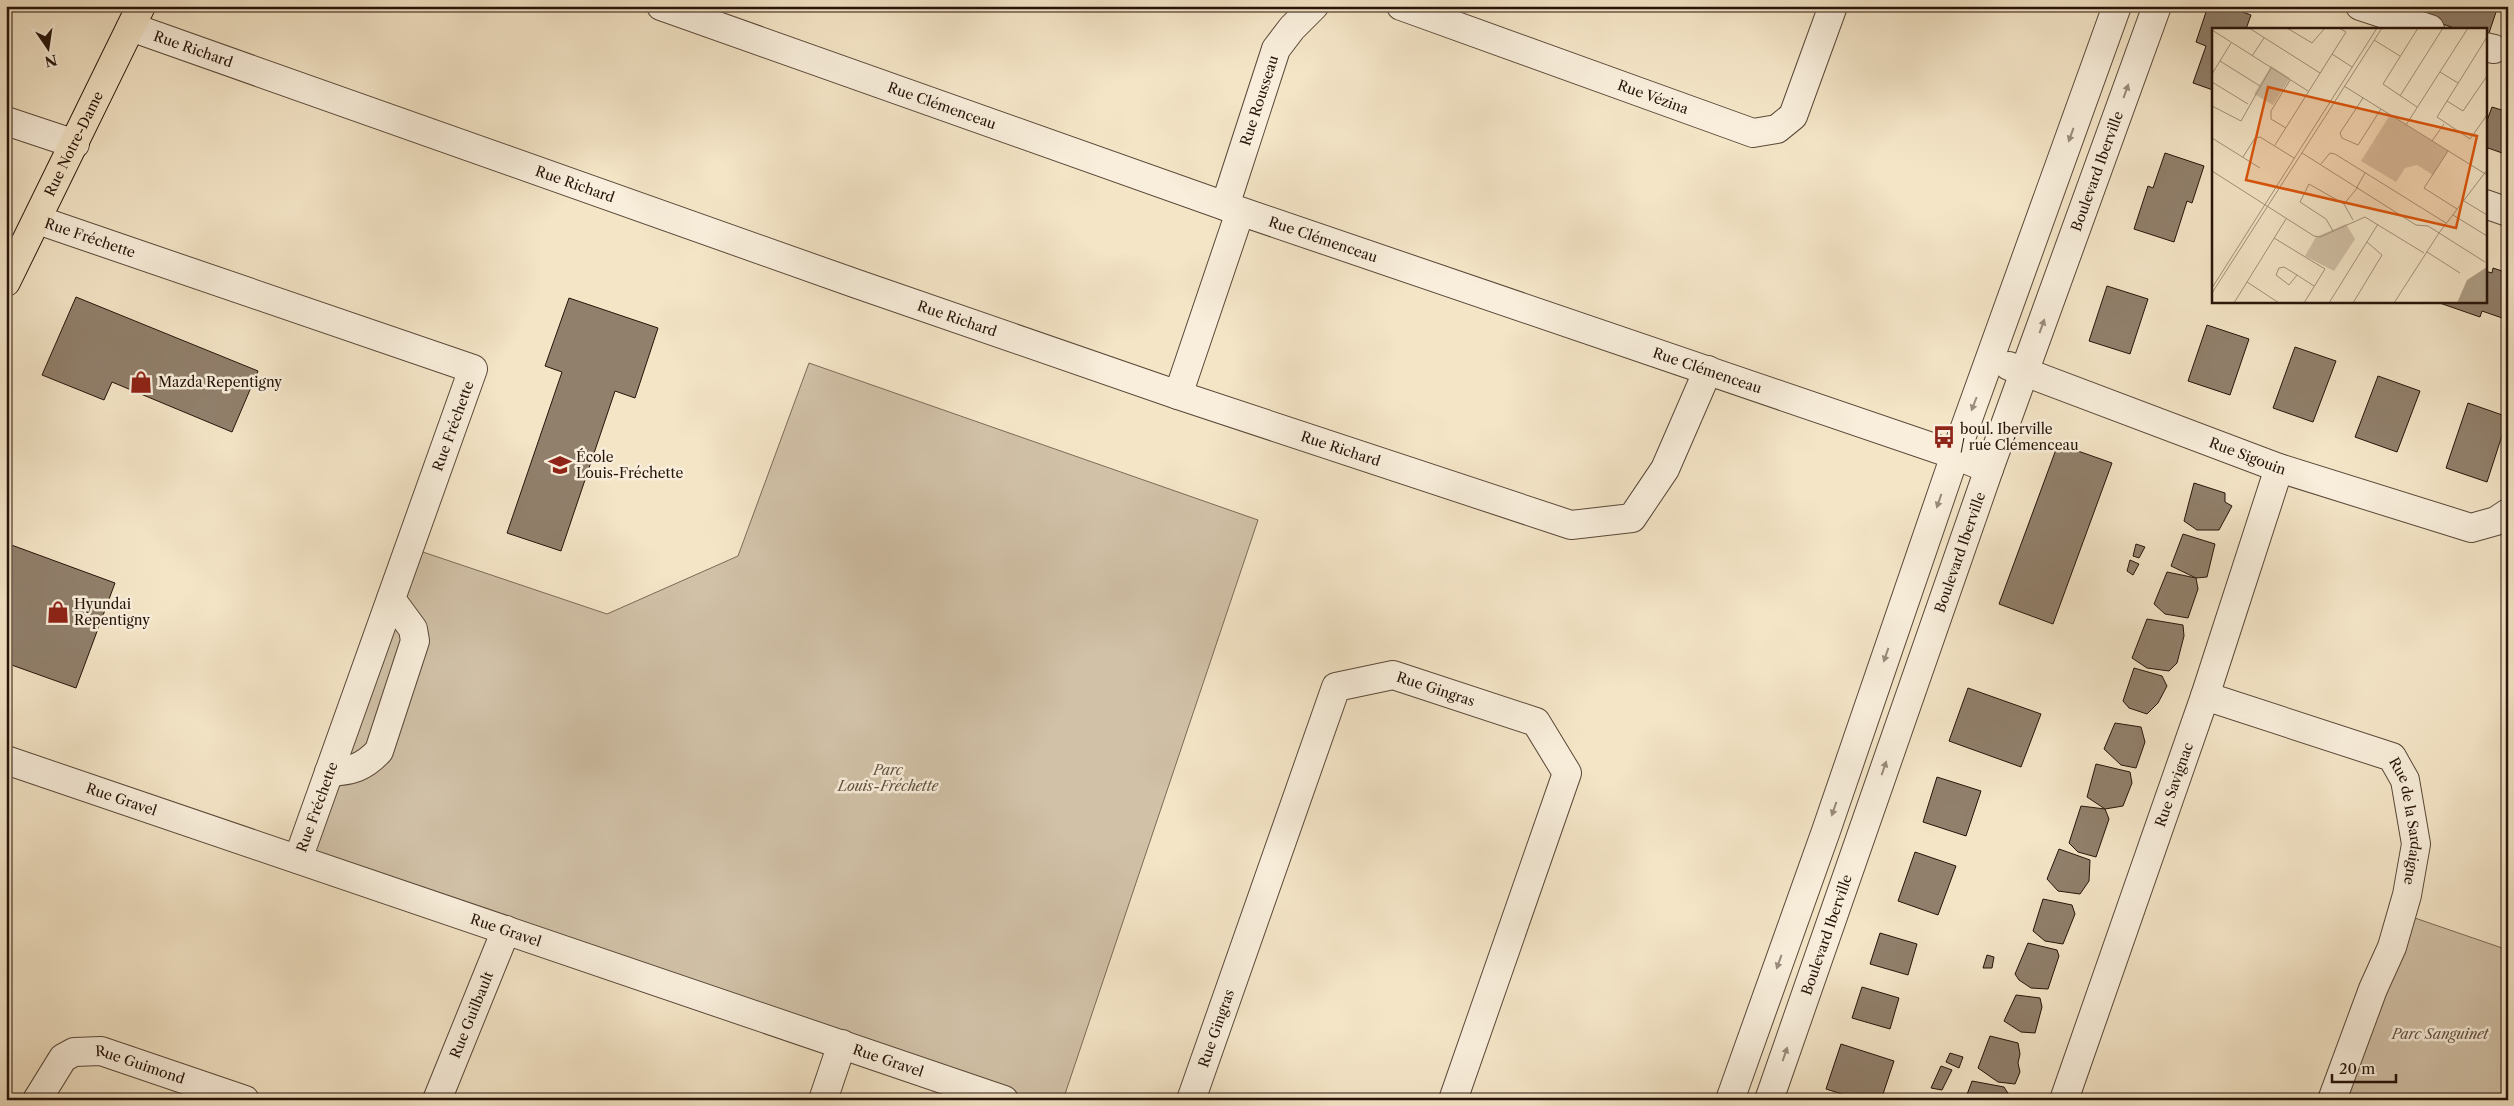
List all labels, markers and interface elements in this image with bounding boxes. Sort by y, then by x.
north arrow [22,22,72,72]
street label: Rue Richard [151,27,236,71]
inset map [2212,28,2486,302]
text: N [43,51,59,71]
street label: Rue Rousseau [1236,53,1282,148]
street label: Rue Vézina [1615,76,1692,118]
street label: Rue Clémenceau [885,78,999,133]
one-way arrow [2122,83,2130,98]
street label: Rue Notre-Dame [40,88,107,199]
street label: Boulevard Iberville [2067,108,2127,234]
one-way arrow [2067,127,2074,142]
street label: Rue Richard [533,162,617,207]
street label: Rue Clémenceau [1266,213,1380,267]
street label: Rue Fréchette [42,214,138,262]
street label: Rue Richard [915,297,1000,341]
one-way arrow [2039,319,2046,334]
street label: Rue Clémenceau [1650,344,1765,398]
shop icon: Mazda Repentigny [128,369,154,395]
place label: Mazda Repentigny [158,373,282,391]
street label: Rue Fréchette [428,378,478,474]
one-way arrow [1970,397,1978,412]
place label: boul. Iberville / rue Clémenceau [1960,420,2079,454]
bus stop icon: boul. Iberville / rue Clémenceau [1931,424,1957,450]
street label: Rue Richard [1298,427,1383,470]
street label: Rue Sigouin [2207,433,2288,479]
place label: École Louis-Fréchette [576,448,683,482]
school or university icon: École Louis-Fréchette [547,452,573,478]
street label: Boulevard Iberville [1931,489,1989,615]
one-way arrow [1935,494,1942,509]
place label: Hyundai Repentigny [74,595,150,629]
shop icon: Hyundai Repentigny [45,599,71,625]
one-way arrow [1882,648,1890,663]
street label: Rue Gingras [1394,668,1477,710]
street label: Rue Savignac [2151,740,2197,829]
street label: Rue de la Sardaigne [2385,754,2425,887]
street label: Rue Fréchette [292,759,342,855]
one-way arrow [1881,760,1889,775]
park label: Parc Louis-Fréchette [837,761,939,795]
street label: Rue Gravel [84,779,159,820]
one-way arrow [1829,801,1837,816]
street label: Boulevard Iberville [1797,872,1856,998]
street label: Rue Gravel [468,910,544,951]
one-way arrow [1775,955,1783,970]
street label: Rue Guilbault [446,969,497,1061]
street label: Rue Gingras [1194,987,1238,1070]
park label: Parc Sanguinet [2391,1025,2489,1043]
street label: Rue Gravel [850,1040,926,1081]
street label: Rue Guimond [95,1042,187,1088]
one-way arrow [1782,1046,1789,1061]
scale bar [2332,1051,2395,1083]
text: 20 m [2339,1059,2375,1078]

